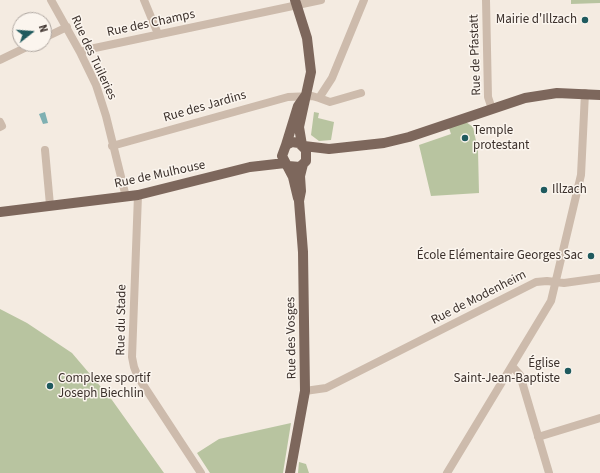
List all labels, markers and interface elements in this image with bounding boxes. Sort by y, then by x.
street label: Rue des Champs [106,7,196,41]
north arrow [12,12,52,52]
place label: Mairie d'Illzach [496,12,577,28]
street label: Rue des Tuileries [67,13,119,103]
street label: Rue de Pfastatt [467,14,485,96]
marker: Mairie d'Illzach [580,15,590,25]
text: N [35,23,51,34]
street label: Rue des Jardins [162,88,248,126]
place label: Temple protestant [473,123,529,154]
marker: Temple protestant [460,133,470,143]
street label: Rue de Mulhouse [113,158,207,192]
place label: Illzach [552,182,587,198]
marker: Illzach [539,185,549,195]
place label: École Elémentaire Georges Sac [417,248,583,264]
marker: École Elémentaire Georges Sac [586,251,596,261]
street label: Rue de Modenheim [429,267,529,329]
street label: Rue du Stade [114,284,130,356]
street label: Rue des Vosges [283,297,301,379]
place label: Église Saint-Jean-Baptiste [454,356,560,387]
marker: Église Saint-Jean-Baptiste [563,366,573,376]
place label: Complexe sportif Joseph Biechlin [58,371,150,402]
marker: Complexe sportif Joseph Biechlin [45,381,55,391]

